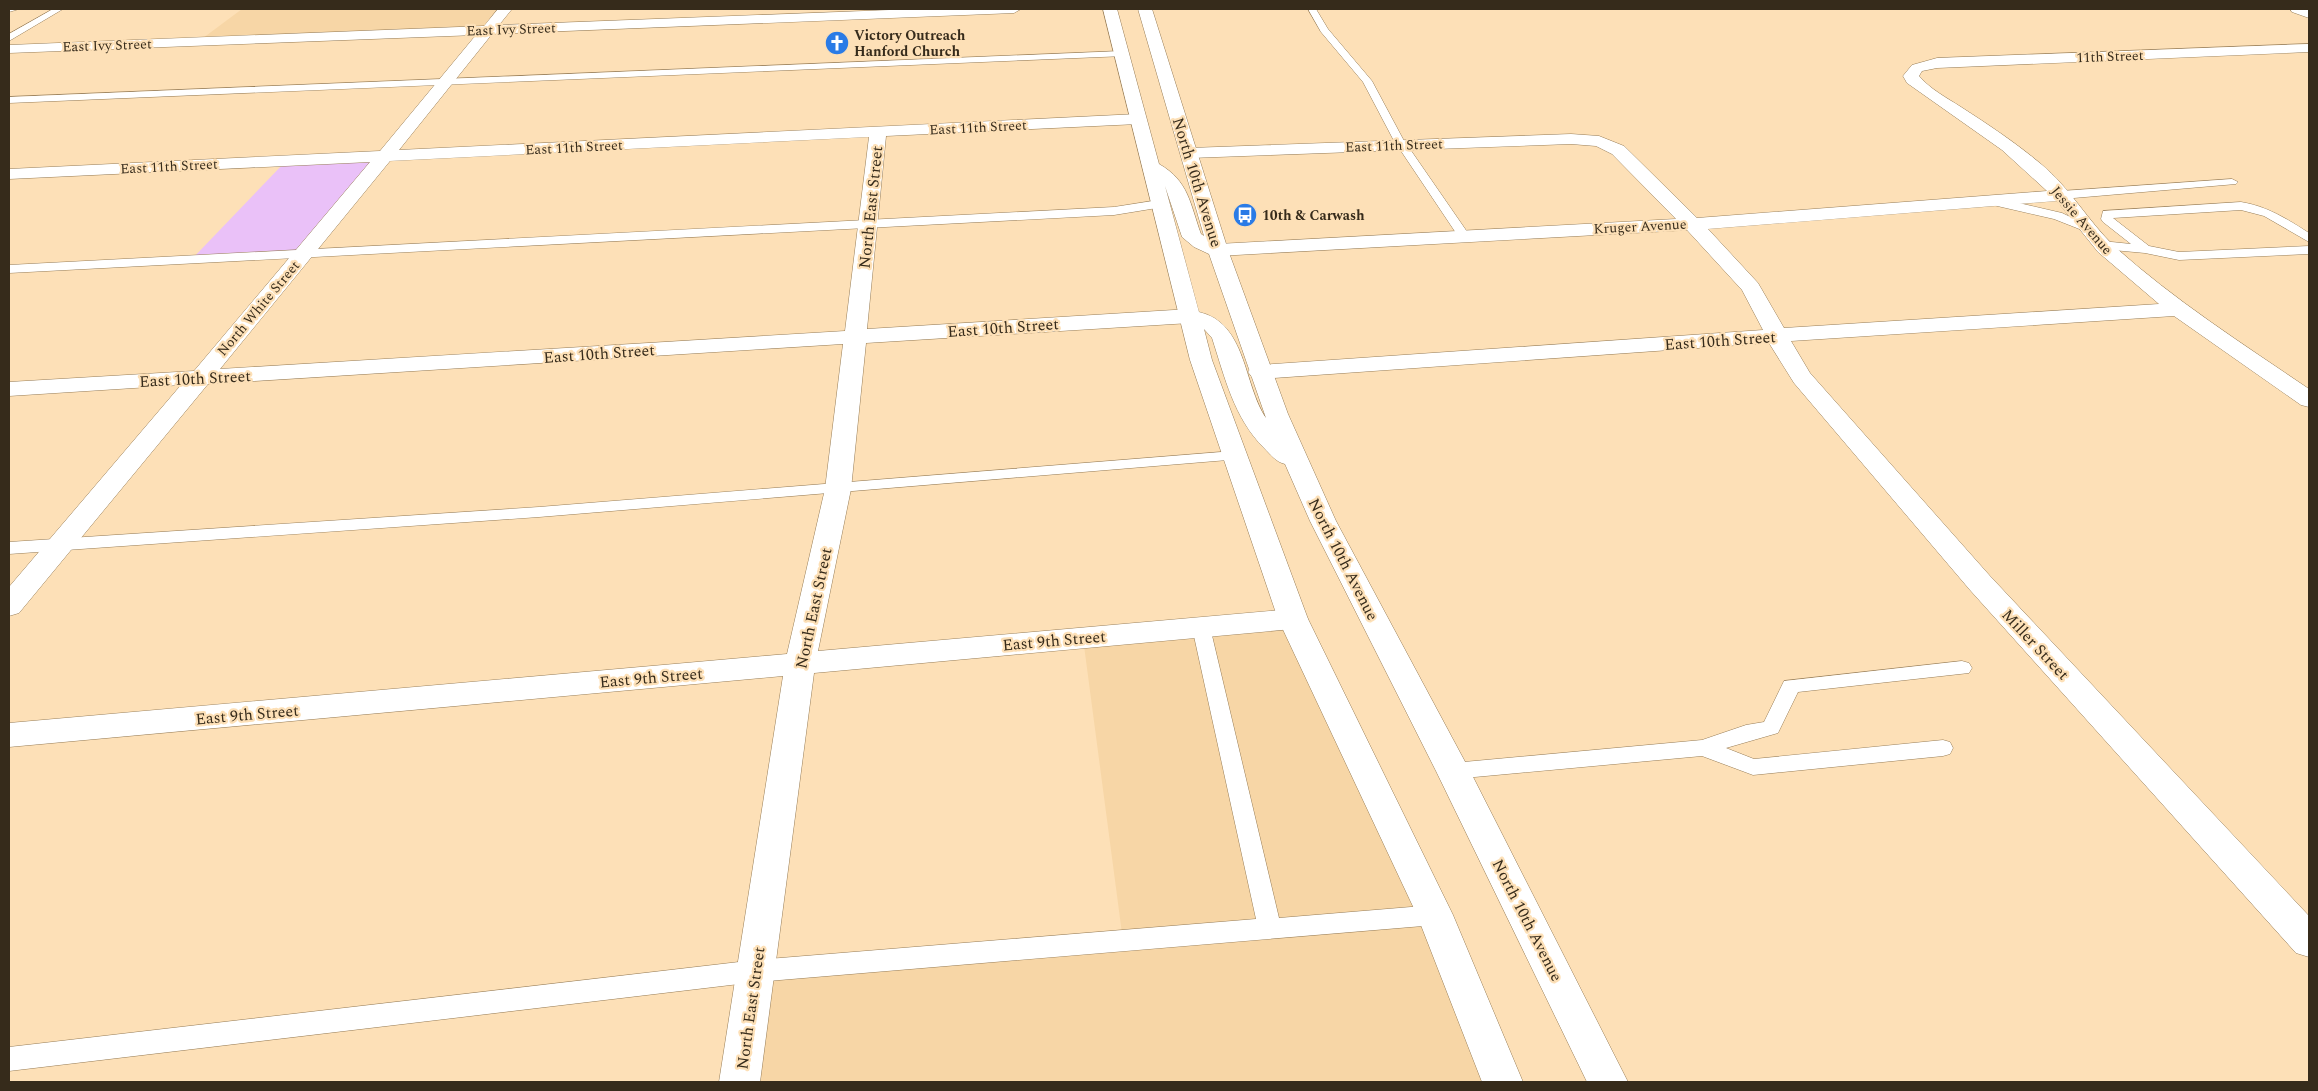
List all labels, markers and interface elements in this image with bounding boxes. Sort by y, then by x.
street label: East Ivy Street [466,17,556,42]
place label: Victory Outreach Hanford Church [854,25,966,62]
church icon: Victory Outreach Hanford Church [824,30,850,56]
street label: East Ivy Street [62,33,152,58]
street label: 11th Street [2076,45,2144,68]
street label: East 11th Street [929,114,1027,141]
street label: North 10th Avenue [1166,114,1228,250]
street label: East 11th Street [1345,133,1443,158]
street label: East 11th Street [525,134,623,161]
street label: North East Street [853,144,889,270]
street label: East 11th Street [120,153,218,180]
street label: Jessie Avenue [2046,181,2118,259]
bus stop icon: 10th & Carwash [1232,202,1258,228]
place label: 10th & Carwash [1262,205,1365,226]
street label: Kruger Avenue [1593,214,1687,239]
street label: North White Street [212,256,305,361]
street label: East 10th Street [947,312,1060,344]
street label: East 10th Street [1664,325,1777,357]
street label: East 10th Street [543,338,656,370]
street label: East 10th Street [139,364,252,394]
street label: North 10th Avenue [1302,494,1384,625]
street label: North East Street [789,545,839,671]
street label: Miller Street [1996,604,2075,686]
street label: East 9th Street [1001,624,1107,657]
street label: East 9th Street [598,661,704,694]
street label: East 9th Street [194,698,300,731]
street label: North 10th Avenue [1486,855,1568,986]
street label: North East Street [731,945,772,1071]

